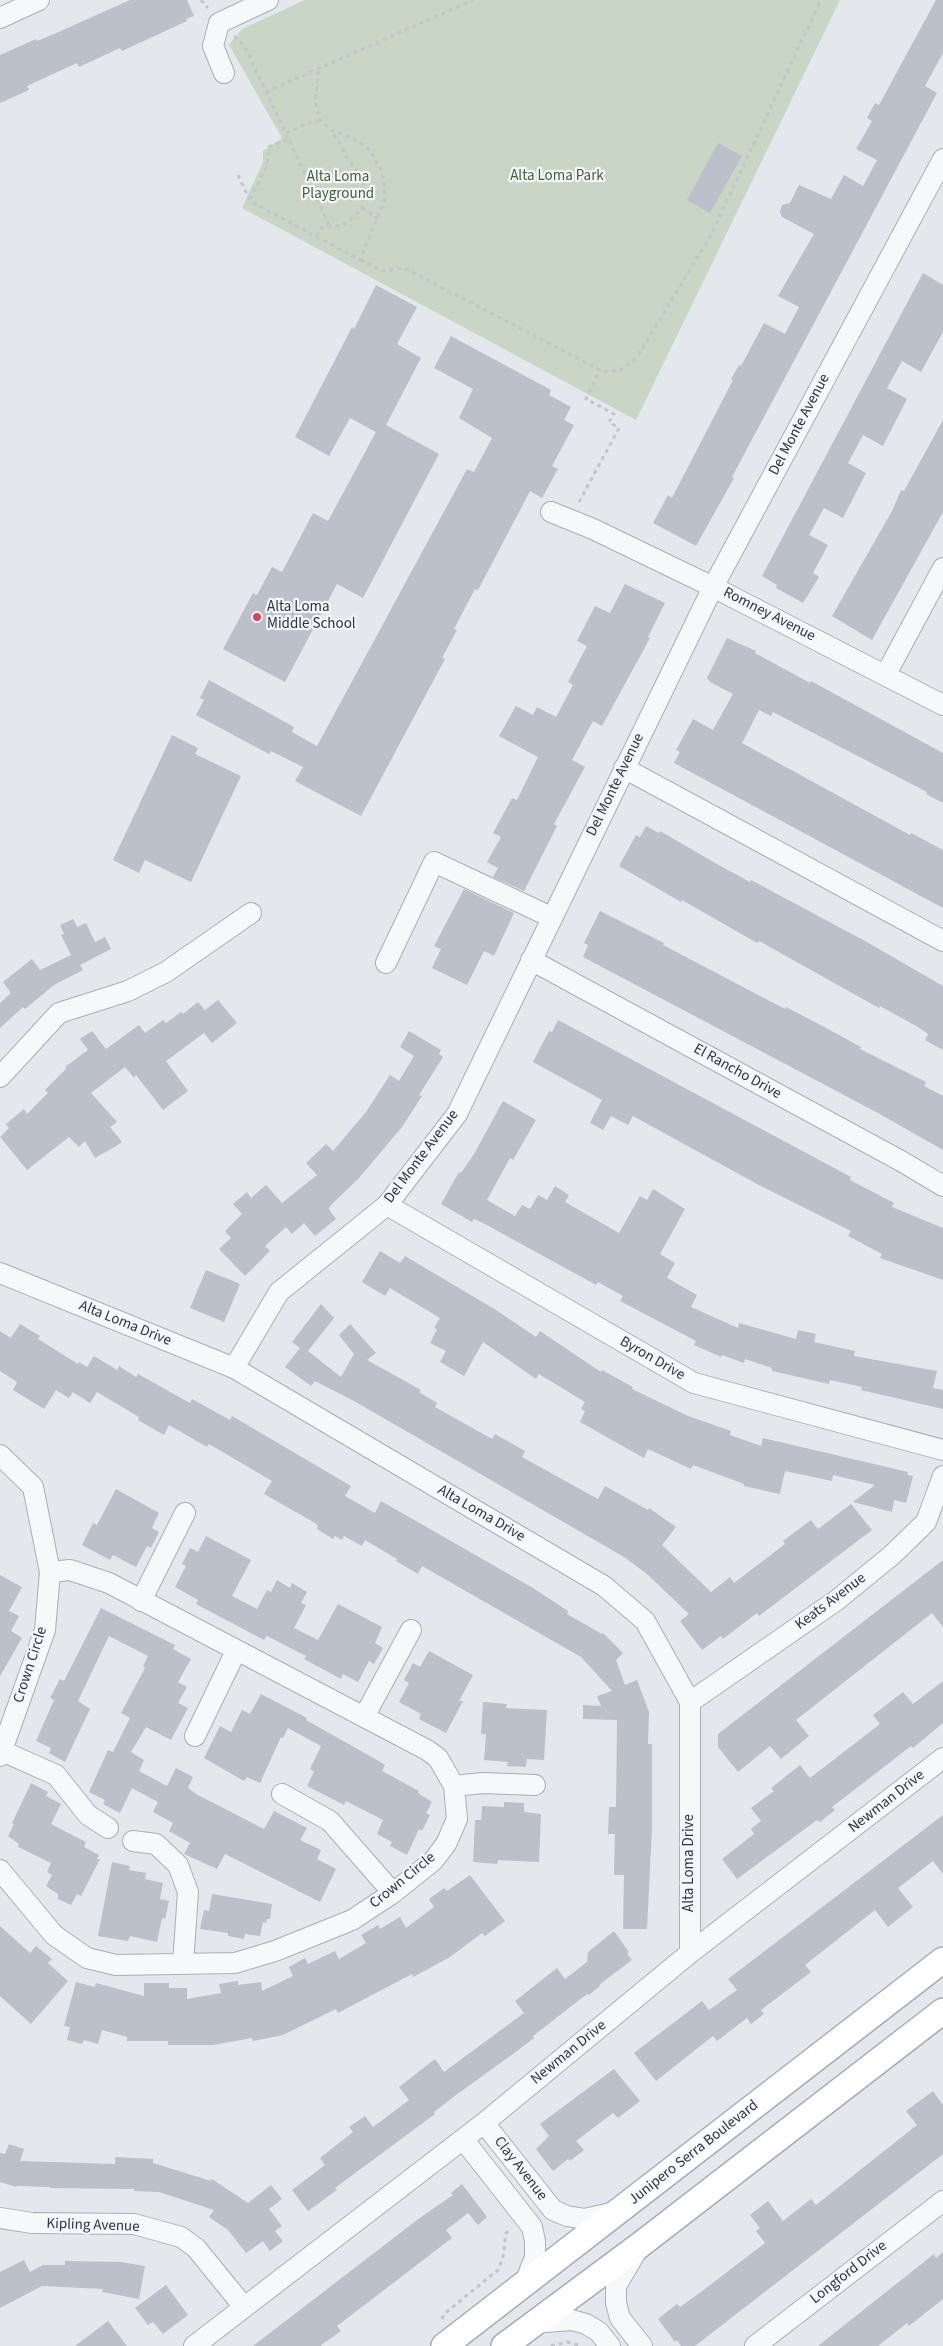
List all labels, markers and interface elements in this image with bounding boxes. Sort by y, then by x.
park label: Alta Loma Park [510,168,604,186]
park label: Alta Loma Playground [302,169,374,204]
street label: Del Monte Avenue [766,371,834,479]
street label: Romney Avenue [720,584,818,646]
place label: Alta Loma Middle School [267,599,356,634]
marker: Alta Loma Middle School [251,611,263,623]
street label: Del Monte Avenue [583,731,649,839]
street label: El Rancho Drive [690,1040,784,1104]
street label: Del Monte Avenue [381,1107,463,1207]
street label: Alta Loma Drive [76,1297,174,1351]
street label: Byron Drive [616,1333,688,1385]
street label: Alta Loma Drive [434,1482,528,1546]
street label: Keats Avenue [792,1570,870,1634]
street label: Crown Circle [10,1625,52,1705]
street label: Newman Drive [845,1767,929,1837]
street label: Alta Loma Drive [681,1814,699,1912]
street label: Crown Circle [367,1849,439,1913]
street label: Newman Drive [528,2017,610,2089]
street label: Junipero Serra Boulevard [626,2097,762,2209]
street label: Clay Avenue [489,2133,551,2205]
street label: Kipling Avenue [46,2215,140,2237]
street label: Longford Drive [807,2238,891,2308]

